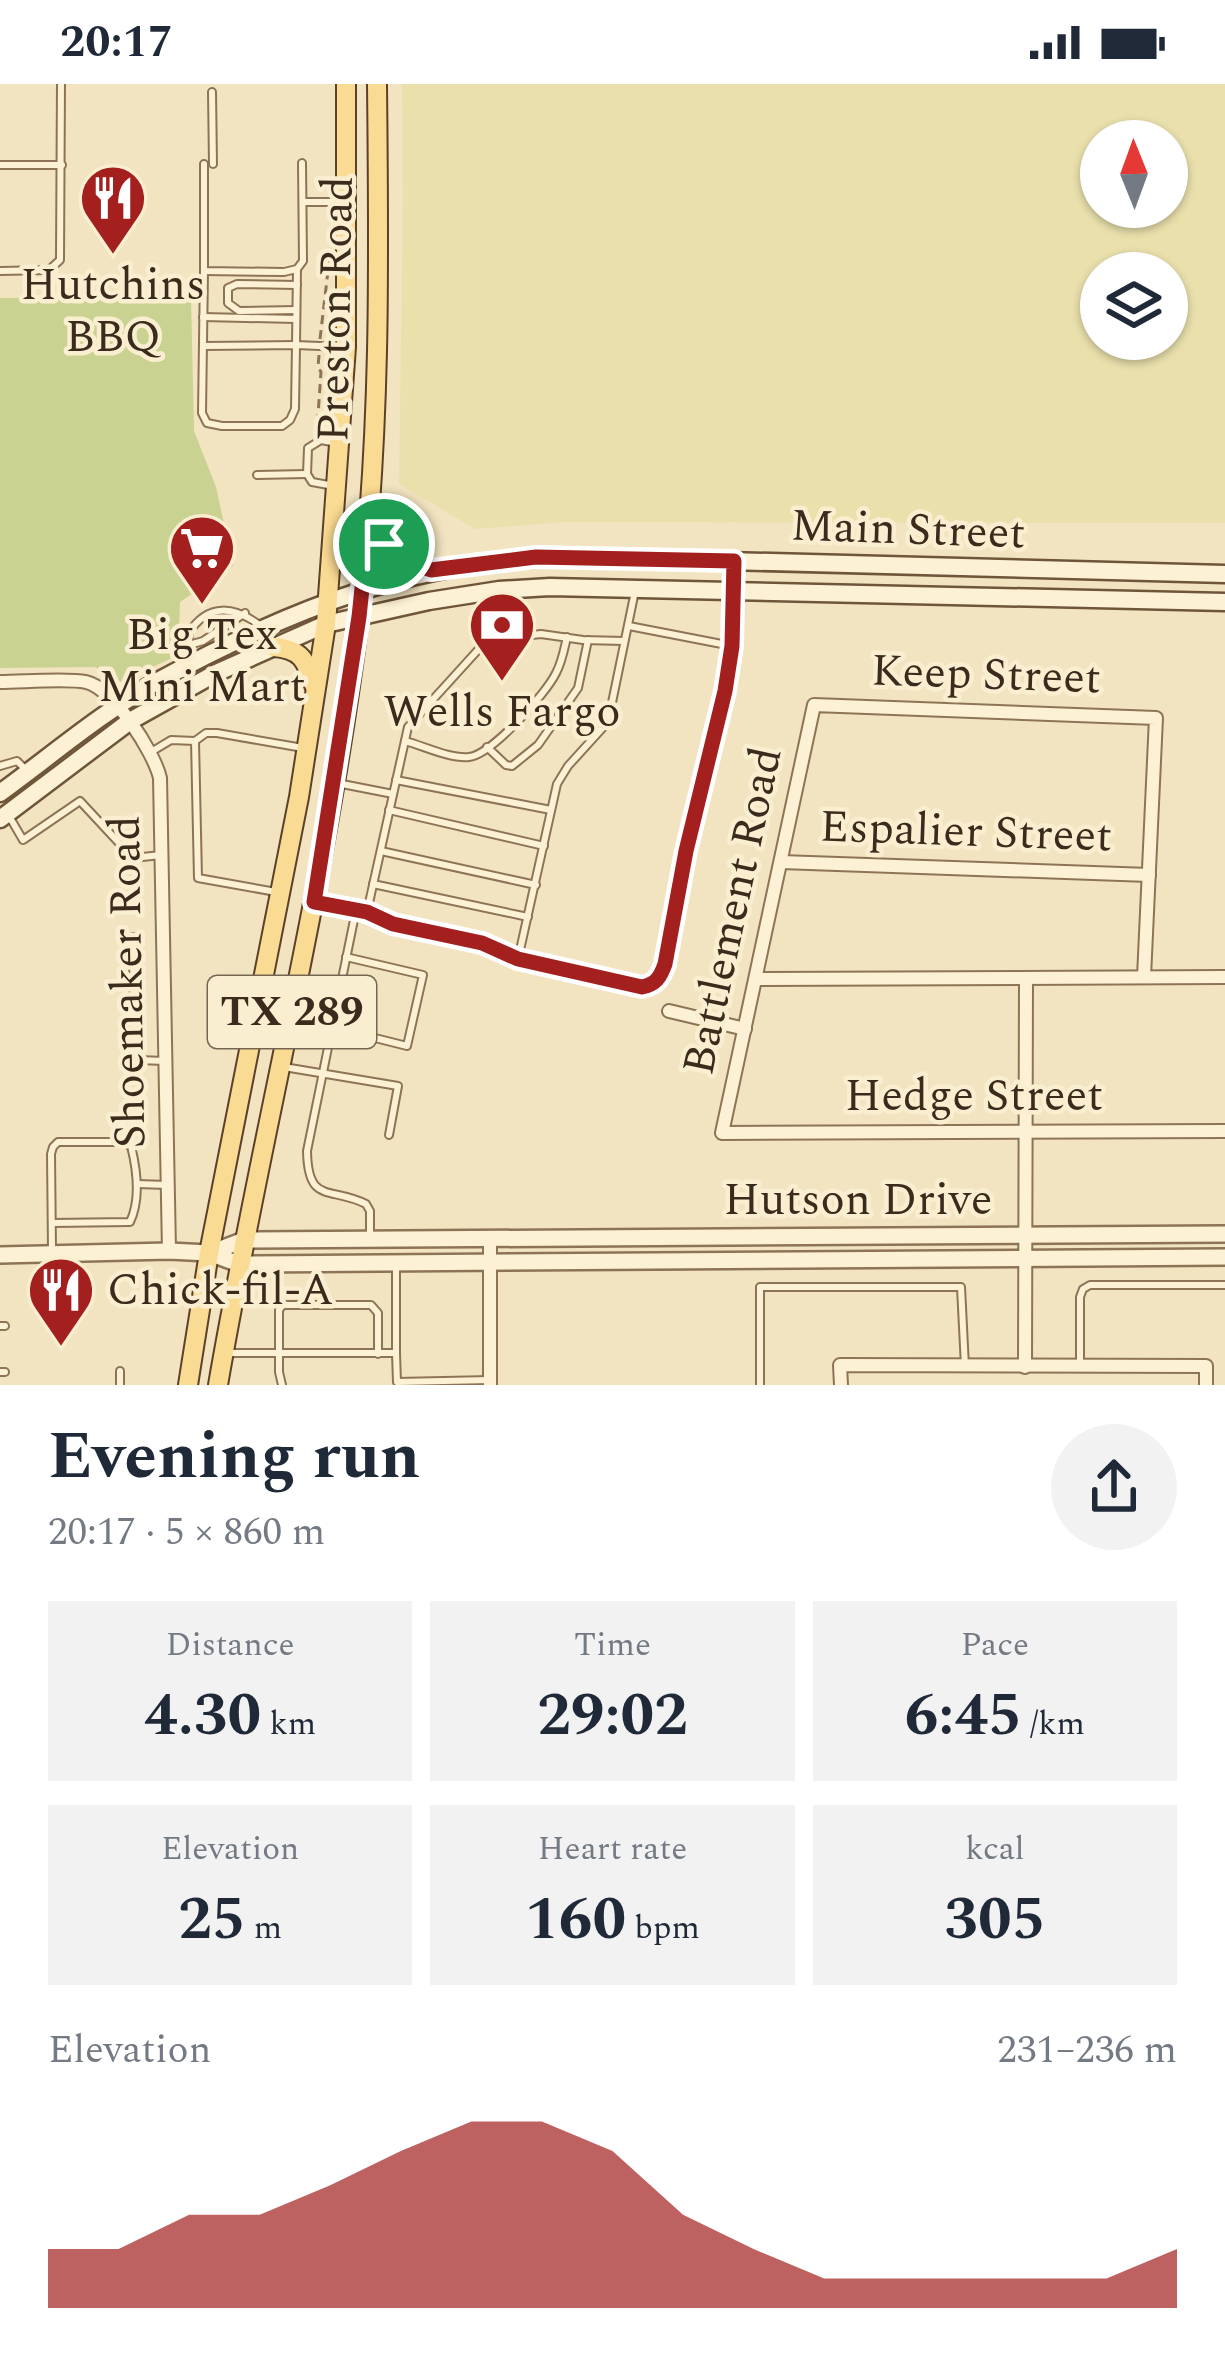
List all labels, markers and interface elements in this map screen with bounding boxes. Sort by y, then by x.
text: 20:17 [60,8,173,77]
north arrow [1080,120,1188,228]
map controls [1080,120,1188,360]
restaurant icon: Hutchins BBQ [78,163,148,257]
street label: Preston Road [299,175,373,443]
place label: Hutchins BBQ [21,251,205,372]
button: layers [1080,252,1188,360]
street label: Main Street [789,491,1027,569]
pin [333,493,435,595]
icon: arrive [351,511,417,577]
supermarket icon: Big Tex Mini Mart [167,513,237,607]
bank icon: Wells Fargo [467,590,537,684]
place label: Big Tex Mini Mart [98,601,306,722]
street label: Keep Street [870,637,1102,713]
place label: Wells Fargo [383,678,621,747]
street label: Battlement Road [665,741,801,1081]
street label: Espalier Street [819,792,1113,872]
street label: Shoemaker Road [91,815,165,1149]
road number: TX 289 [208,976,376,1048]
street label: Hedge Street [845,1062,1103,1131]
street label: Hutson Drive [723,1166,993,1235]
restaurant icon: Chick-fil-A [26,1255,96,1349]
place label: Chick-fil-A [107,1256,333,1325]
text: Evening run [48,1407,420,1508]
button: share [1051,1424,1177,1550]
text: 20:17 · 5 × 860 m [48,1503,325,1562]
text: Distance [166,1620,294,1670]
text: Time [574,1620,651,1670]
text: Pace [961,1620,1029,1670]
text: 4.30 [144,1670,261,1762]
text: 29:02 [537,1670,688,1762]
text: 6:45 [905,1670,1022,1762]
text: km [261,1699,316,1749]
text: /km [1022,1699,1085,1749]
text: Elevation [161,1824,299,1874]
text: Heart rate [538,1824,687,1874]
text: kcal [965,1824,1024,1874]
text: 25 [178,1874,246,1966]
text: 160 [525,1874,626,1966]
text: 305 [944,1874,1045,1966]
text: m [246,1903,282,1953]
text: bpm [626,1903,700,1953]
text: Elevation [48,2021,211,2080]
text: 231–236 m [997,2021,1177,2080]

